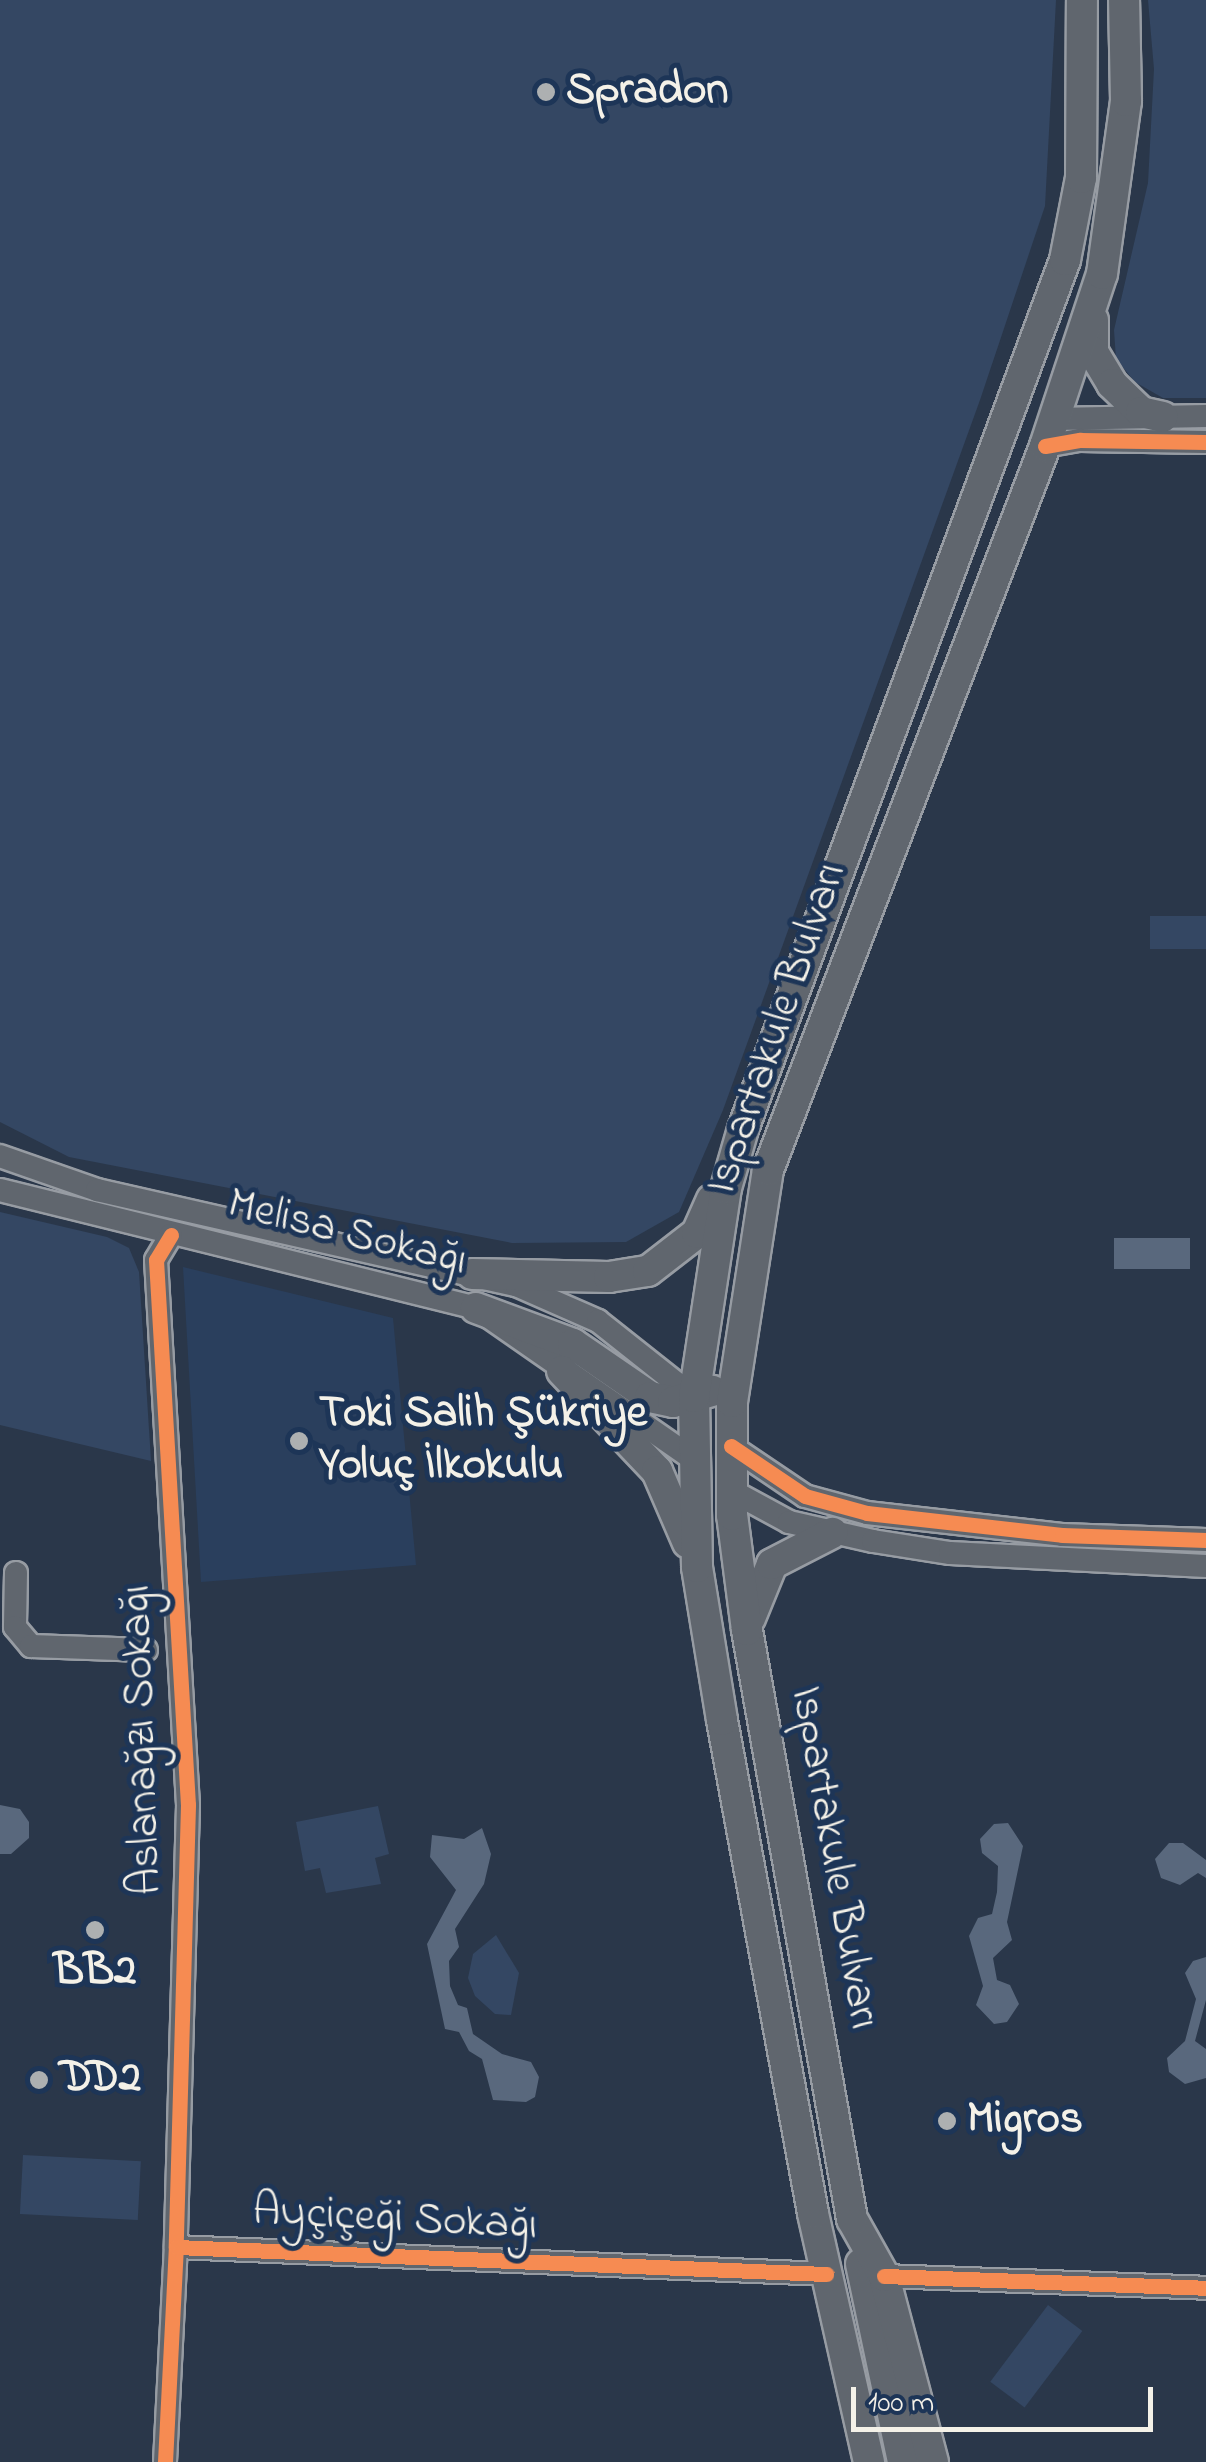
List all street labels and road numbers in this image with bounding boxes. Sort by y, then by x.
street label: Ispartakule Bulvarı [696,856,860,1202]
street label: Melisa Sokağı [222,1178,472,1290]
street label: Aslanağzı Sokağı [111,1584,175,1896]
street label: Ispartakule Bulvarı [776,1682,890,2034]
street label: Ayçiçeği Sokağı [251,2186,539,2254]

